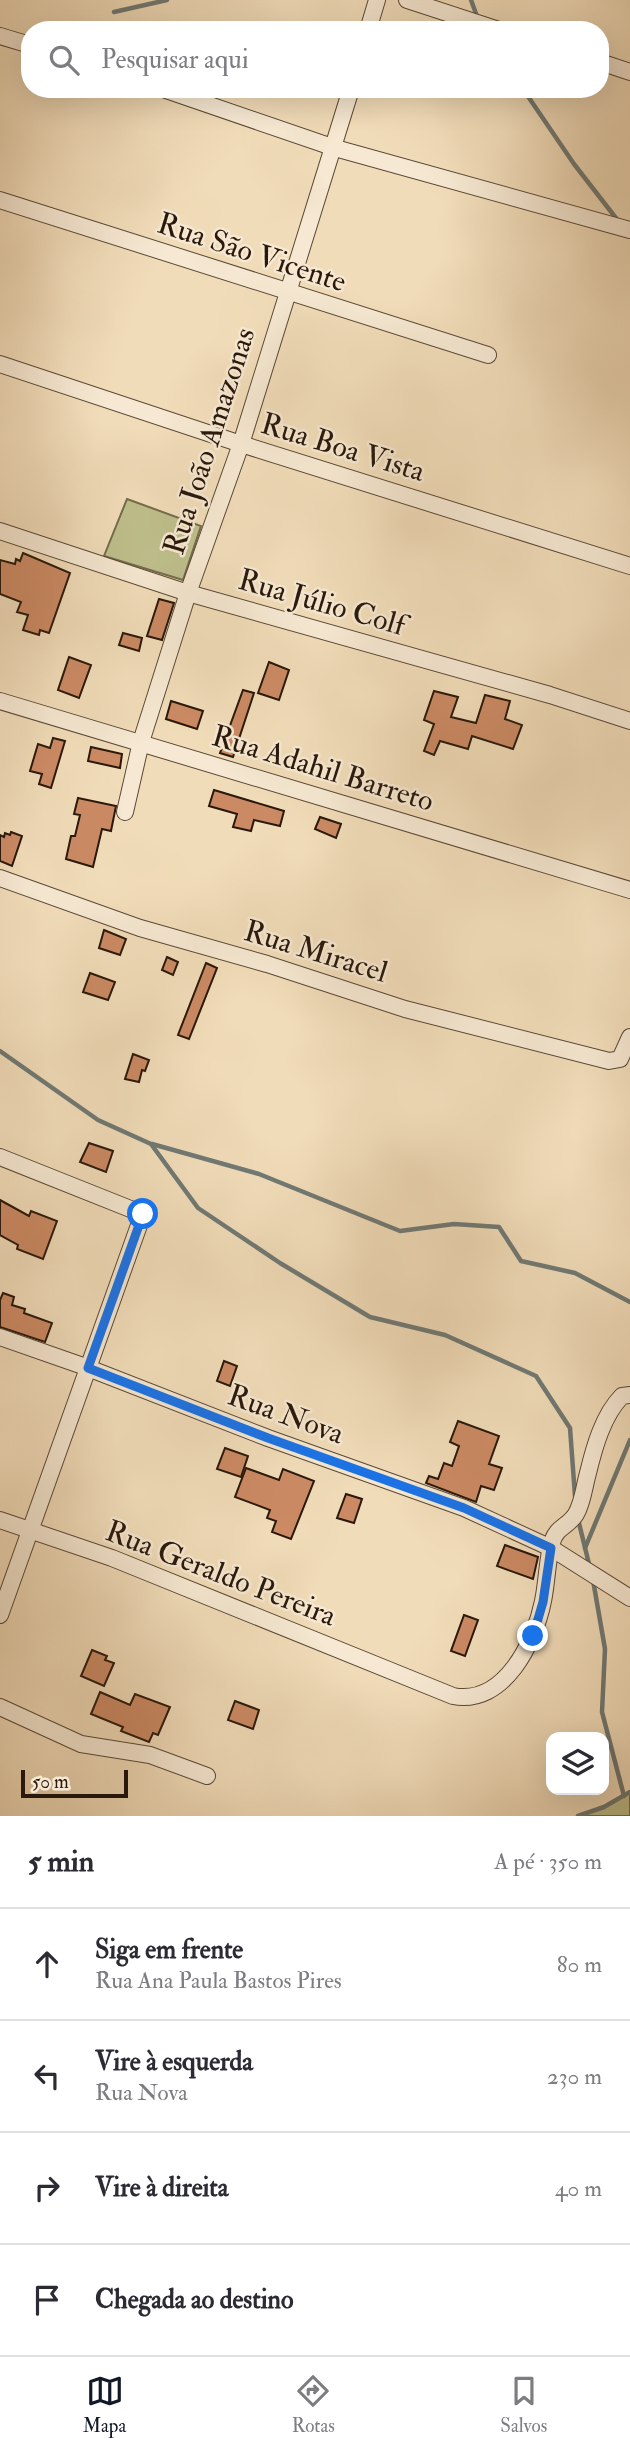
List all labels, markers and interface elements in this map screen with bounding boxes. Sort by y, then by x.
search box [21,21,609,98]
icon: search [45,41,83,79]
text: Pesquisar aqui [101,44,249,76]
street label: Rua São Vicente [153,205,351,300]
street label: Rua João Amazonas [155,323,264,559]
street label: Rua Boa Vista [256,405,430,490]
street label: Rua Júlio Colf [234,561,414,645]
street label: Rua Adahil Barreto [207,717,438,820]
street label: Rua Miracel [240,912,392,991]
route start [127,1198,158,1229]
street label: Rua Nova [223,1376,350,1453]
street label: Rua Geraldo Pereira [100,1512,342,1635]
route end [517,1620,548,1651]
map controls [546,1732,609,1795]
button: layers [546,1732,609,1795]
scale bar [21,1767,128,1799]
text: 50 m [32,1770,69,1794]
text: 5 min [28,1843,94,1880]
text: A pé · 350 m [494,1847,602,1876]
text: Siga em frente [95,1934,243,1966]
icon: ahead [28,1945,66,1983]
text: 80 m [557,1950,602,1979]
text: Rua Ana Paula Bastos Pires [95,1966,342,1995]
text: Vire à esquerda [95,2046,253,2078]
icon: left [28,2057,66,2095]
text: 230 m [547,2062,602,2091]
text: Rua Nova [95,2078,188,2107]
icon: right [28,2169,66,2207]
text: Vire à direita [95,2172,228,2204]
text: 40 m [555,2174,602,2203]
icon: arrive [28,2281,66,2319]
text: Chegada ao destino [95,2284,293,2316]
tab: Mapa [83,2372,126,2438]
tab: Rotas [292,2372,335,2438]
tab: Salvos [500,2372,547,2438]

